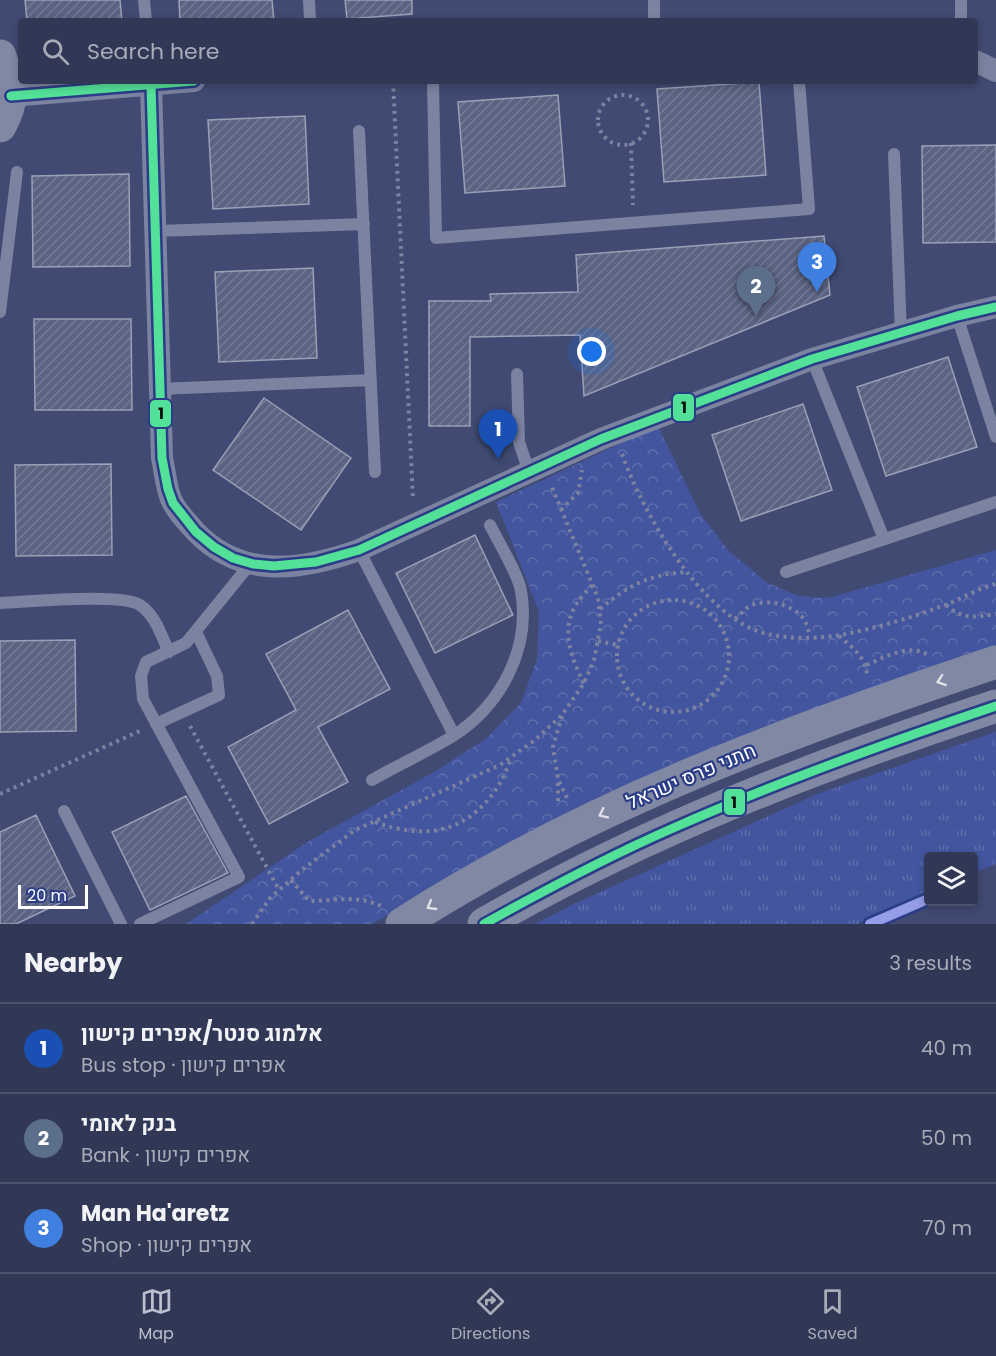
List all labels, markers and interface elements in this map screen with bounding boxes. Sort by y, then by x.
search box [18,18,978,84]
icon: search [39,35,72,68]
text: Search here [87,36,220,67]
pin: 3 [798,242,836,292]
pin: 2 [736,266,776,316]
your location [577,337,606,366]
line badge: 1 [672,393,695,422]
text: 1 [681,396,687,419]
line badge: 1 [149,399,172,428]
text: 1 [158,402,164,425]
pin: 1 [478,410,518,459]
one-way arrow [936,673,946,686]
street label: חתני פרס ישראל [622,736,760,816]
line badge: 1 [723,788,746,816]
text: 1 [731,791,737,814]
one-way arrow [599,807,610,819]
map controls [924,852,978,906]
button: layers [924,852,978,906]
scale bar [18,882,88,910]
text: 20 m [27,884,67,907]
one-way arrow [427,898,437,910]
text: Nearby [24,945,122,981]
text: 3 results [889,949,972,977]
text: אלמוג סנטר/אפרים קישון [81,1018,323,1049]
text: 1 [40,1034,47,1062]
text: 40 m [921,1034,972,1062]
text: Bus stop · אפרים קישון [81,1051,286,1079]
text: בנק לאומי [81,1108,176,1139]
text: 2 [38,1124,49,1152]
text: 50 m [921,1124,972,1152]
text: Bank · אפרים קישון [81,1141,250,1169]
text: Man Ha'aretz [81,1198,229,1229]
text: 3 [37,1214,50,1242]
text: 70 m [923,1214,972,1242]
text: Shop · אפרים קישון [81,1231,252,1259]
tab: Map [139,1285,174,1346]
tab: Directions [451,1285,530,1346]
tab: Saved [808,1285,857,1346]

